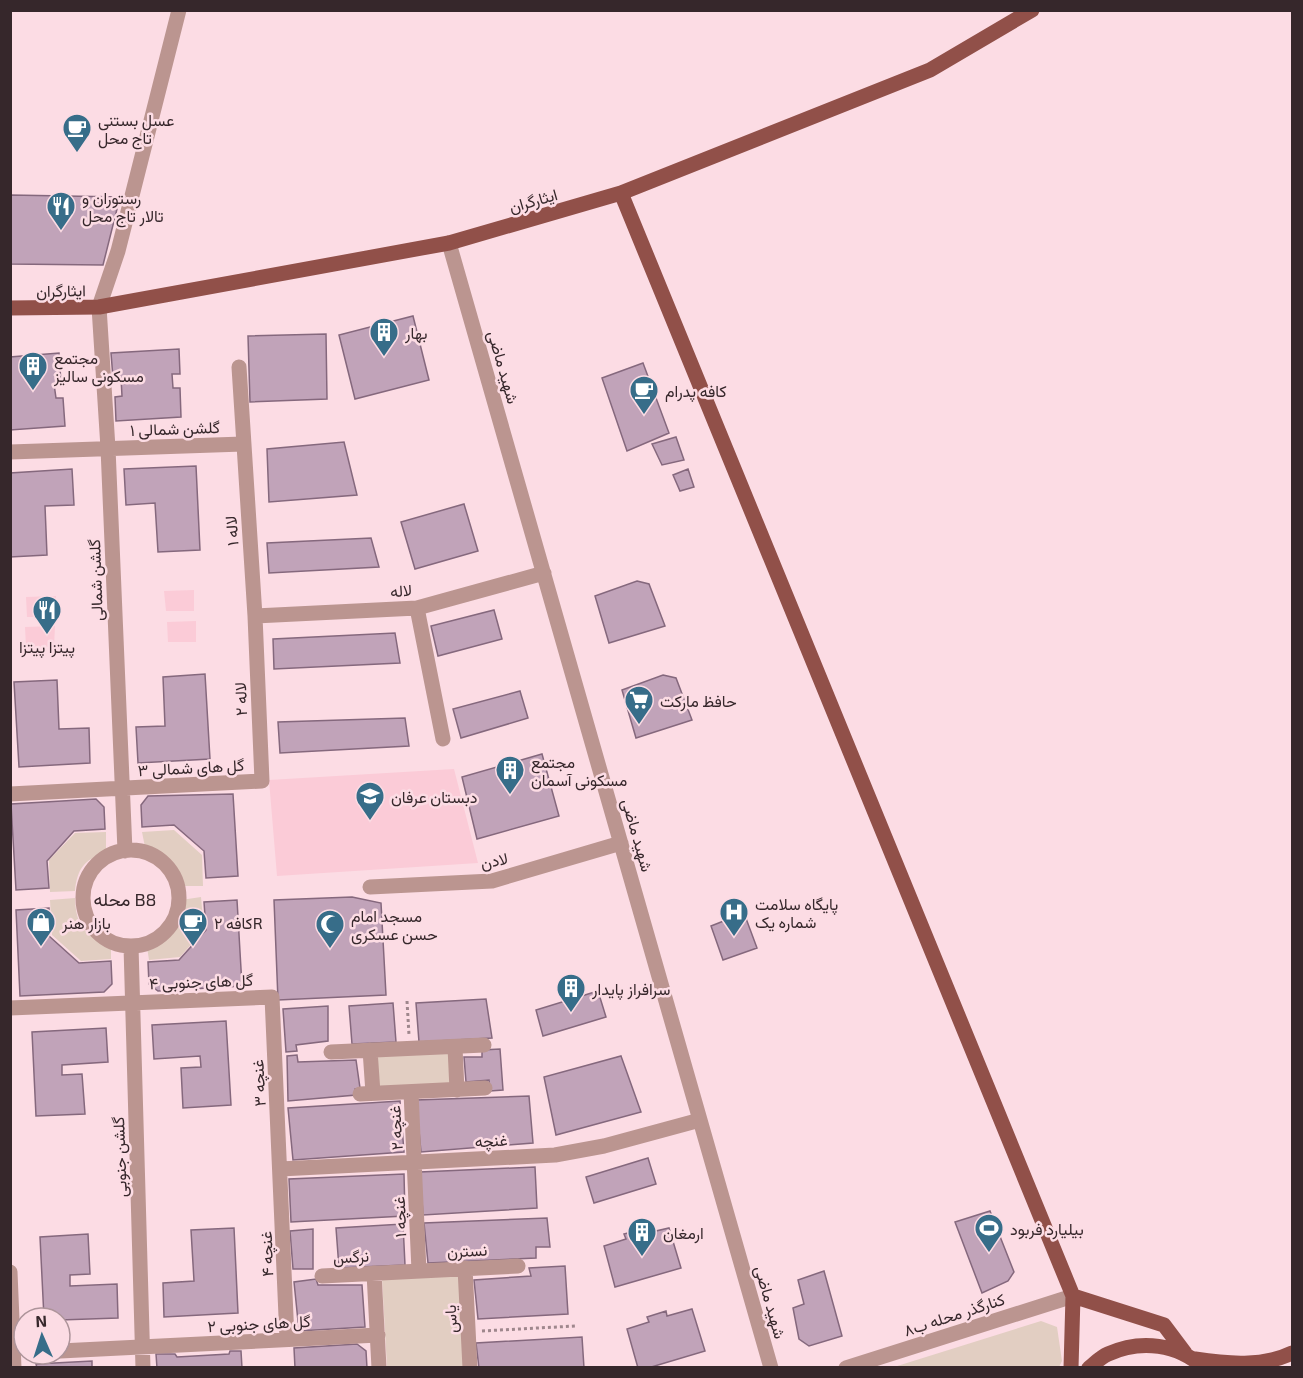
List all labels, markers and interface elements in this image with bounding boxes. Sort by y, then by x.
place label: عسل بستنی تاج محل [98,110,174,150]
cafe icon: عسل بستنی تاج محل [61,112,93,154]
street label: ایثارگران [506,184,560,218]
place label: رستوران و تالار تاج محل [82,188,164,228]
restaurant icon: رستوران و تالار تاج محل [45,190,77,232]
street label: ایثارگران [36,280,86,302]
building icon: بهار [368,316,400,358]
place label: بهار [404,323,427,344]
street label: شهید ماضی [483,328,523,406]
place label: مجتمع مسکونی سالیز [53,348,144,387]
building icon: مجتمع مسکونی سالیز [17,350,49,392]
cafe icon: کافه پدرام [628,374,660,416]
place label: کافه پدرام [665,381,727,403]
street label: گلشن شمالی ۱ [130,417,220,441]
street label: لاله ۱ [220,515,242,547]
street label: گلشن شمالی [84,539,108,621]
street label: لاله [389,580,413,600]
restaurant icon: پیتزا پیتزا [31,594,63,636]
place label: پیتزا پیتزا [19,637,75,659]
street label: لاله ۲ [230,682,250,716]
supermarket icon: حافظ مارکت [623,684,655,726]
place label: حافظ مارکت [660,691,737,712]
place label: مجتمع مسکونی آسمان [531,752,627,791]
building icon: مجتمع مسکونی آسمان [494,754,526,796]
street label: گل های شمالی ۳ [137,755,245,781]
school or university icon: دبستان عرفان [354,780,386,822]
place label: دبستان عرفان [391,787,477,808]
street label: شهید ماضی [617,796,657,874]
street label: لادن [479,848,510,873]
district label: محله B8 [93,888,157,910]
place label: پایگاه سلامت شماره یک [755,894,838,933]
hospital icon: پایگاه سلامت شماره یک [718,896,750,938]
shop icon: بازار هنر [25,906,57,948]
cafe icon: کافه ۲R [177,906,209,948]
place label: مسجد امام حسن عسکری [351,906,438,945]
mosque icon: مسجد امام حسن عسکری [314,908,346,950]
place label: بازار هنر [61,913,111,934]
place label: کافه ۲R [214,913,263,932]
street label: گل های جنوبی ۴ [149,970,253,994]
building icon: سرافراز پایدار [555,972,587,1014]
place label: سرافراز پایدار [591,979,670,1001]
street label: غنچه ۳ [247,1059,272,1107]
street label: غنچه ۲ [384,1105,409,1151]
street label: گلشن جنوبی [108,1116,132,1198]
street label: غنچه [474,1130,508,1153]
street label: غنچه ۱ [389,1196,412,1238]
sports icon: بیلیارد فربود [973,1212,1005,1254]
building icon: ارمغان [626,1216,658,1258]
place label: بیلیارد فربود [1010,1219,1084,1240]
place label: ارمغان [663,1223,704,1244]
street label: غنچه ۴ [256,1231,279,1277]
street label: نسترن [446,1239,488,1263]
street label: نرگس [332,1246,370,1268]
street label: شهید ماضی [750,1263,790,1341]
street label: کنارگذر محله ب۸ [901,1289,1008,1341]
street label: یاس [440,1304,462,1334]
north arrow [12,1306,72,1366]
text: N [35,1311,47,1330]
street label: گل های جنوبی ۲ [207,1311,311,1337]

